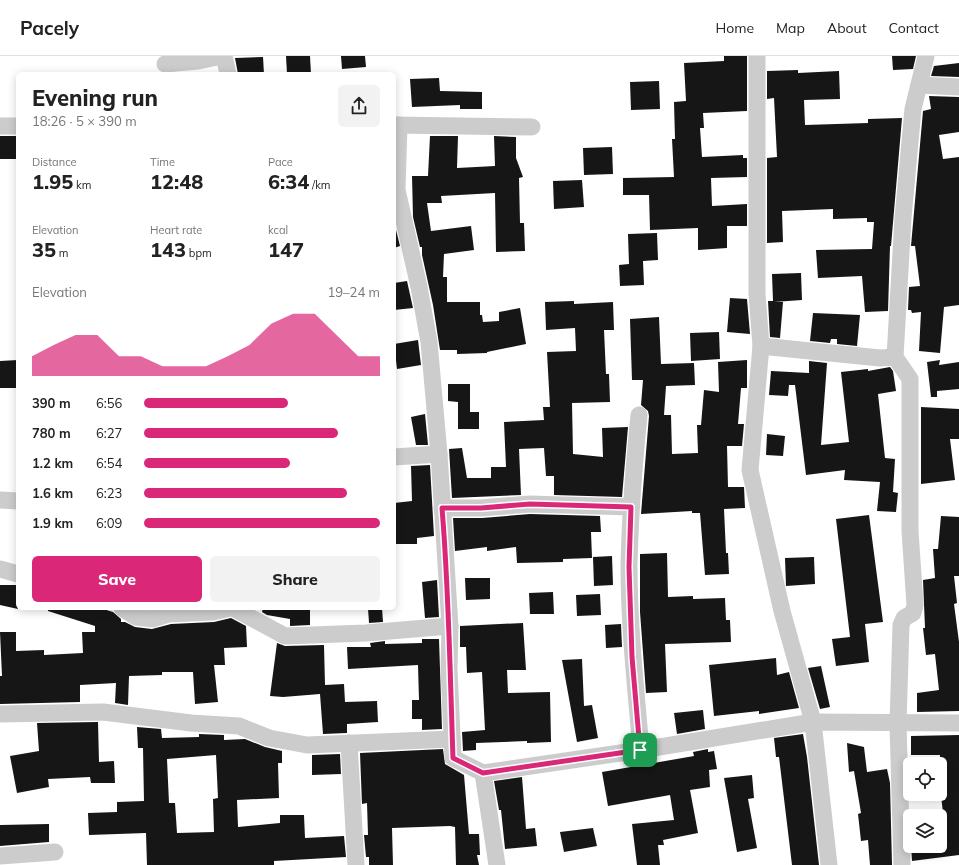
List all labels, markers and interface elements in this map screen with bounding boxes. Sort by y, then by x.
text: Pacely [20,16,79,40]
text: Home [715,19,754,37]
text: Map [776,19,805,37]
text: About [827,19,867,37]
text: Contact [889,19,939,37]
text: Evening run [32,84,158,112]
button: share [338,85,380,127]
text: 18:26 · 5 × 390 m [32,113,137,129]
text: Distance [32,155,76,169]
text: Time [150,155,175,169]
text: Pace [268,155,293,169]
text: 1.95 [32,169,73,194]
text: 12:48 [150,169,203,194]
text: 6:34 [268,169,309,194]
text: km [73,178,91,192]
text: /km [309,178,331,192]
text: Elevation [32,223,79,237]
text: Heart rate [150,223,202,237]
text: kcal [268,223,288,237]
text: 35 [32,237,56,262]
text: 143 [150,237,186,262]
text: 147 [268,237,304,262]
text: m [56,246,69,260]
text: bpm [186,246,212,260]
text: Elevation [32,284,87,300]
text: 19–24 m [327,284,380,300]
text: 390 m [32,395,71,411]
text: 6:56 [96,395,122,411]
text: 780 m [32,425,71,441]
text: 6:27 [96,425,122,441]
text: 1.2 km [32,455,73,471]
text: 6:54 [96,455,122,471]
text: 1.6 km [32,485,73,501]
text: 6:23 [96,485,122,501]
text: 1.9 km [32,515,73,531]
text: 6:09 [96,515,122,531]
button: Save [32,556,202,602]
button: Share [210,556,380,602]
pin [623,733,657,767]
icon: arrive [629,739,651,761]
map controls [903,757,947,853]
button: locate [903,757,947,801]
button: layers [903,809,947,853]

